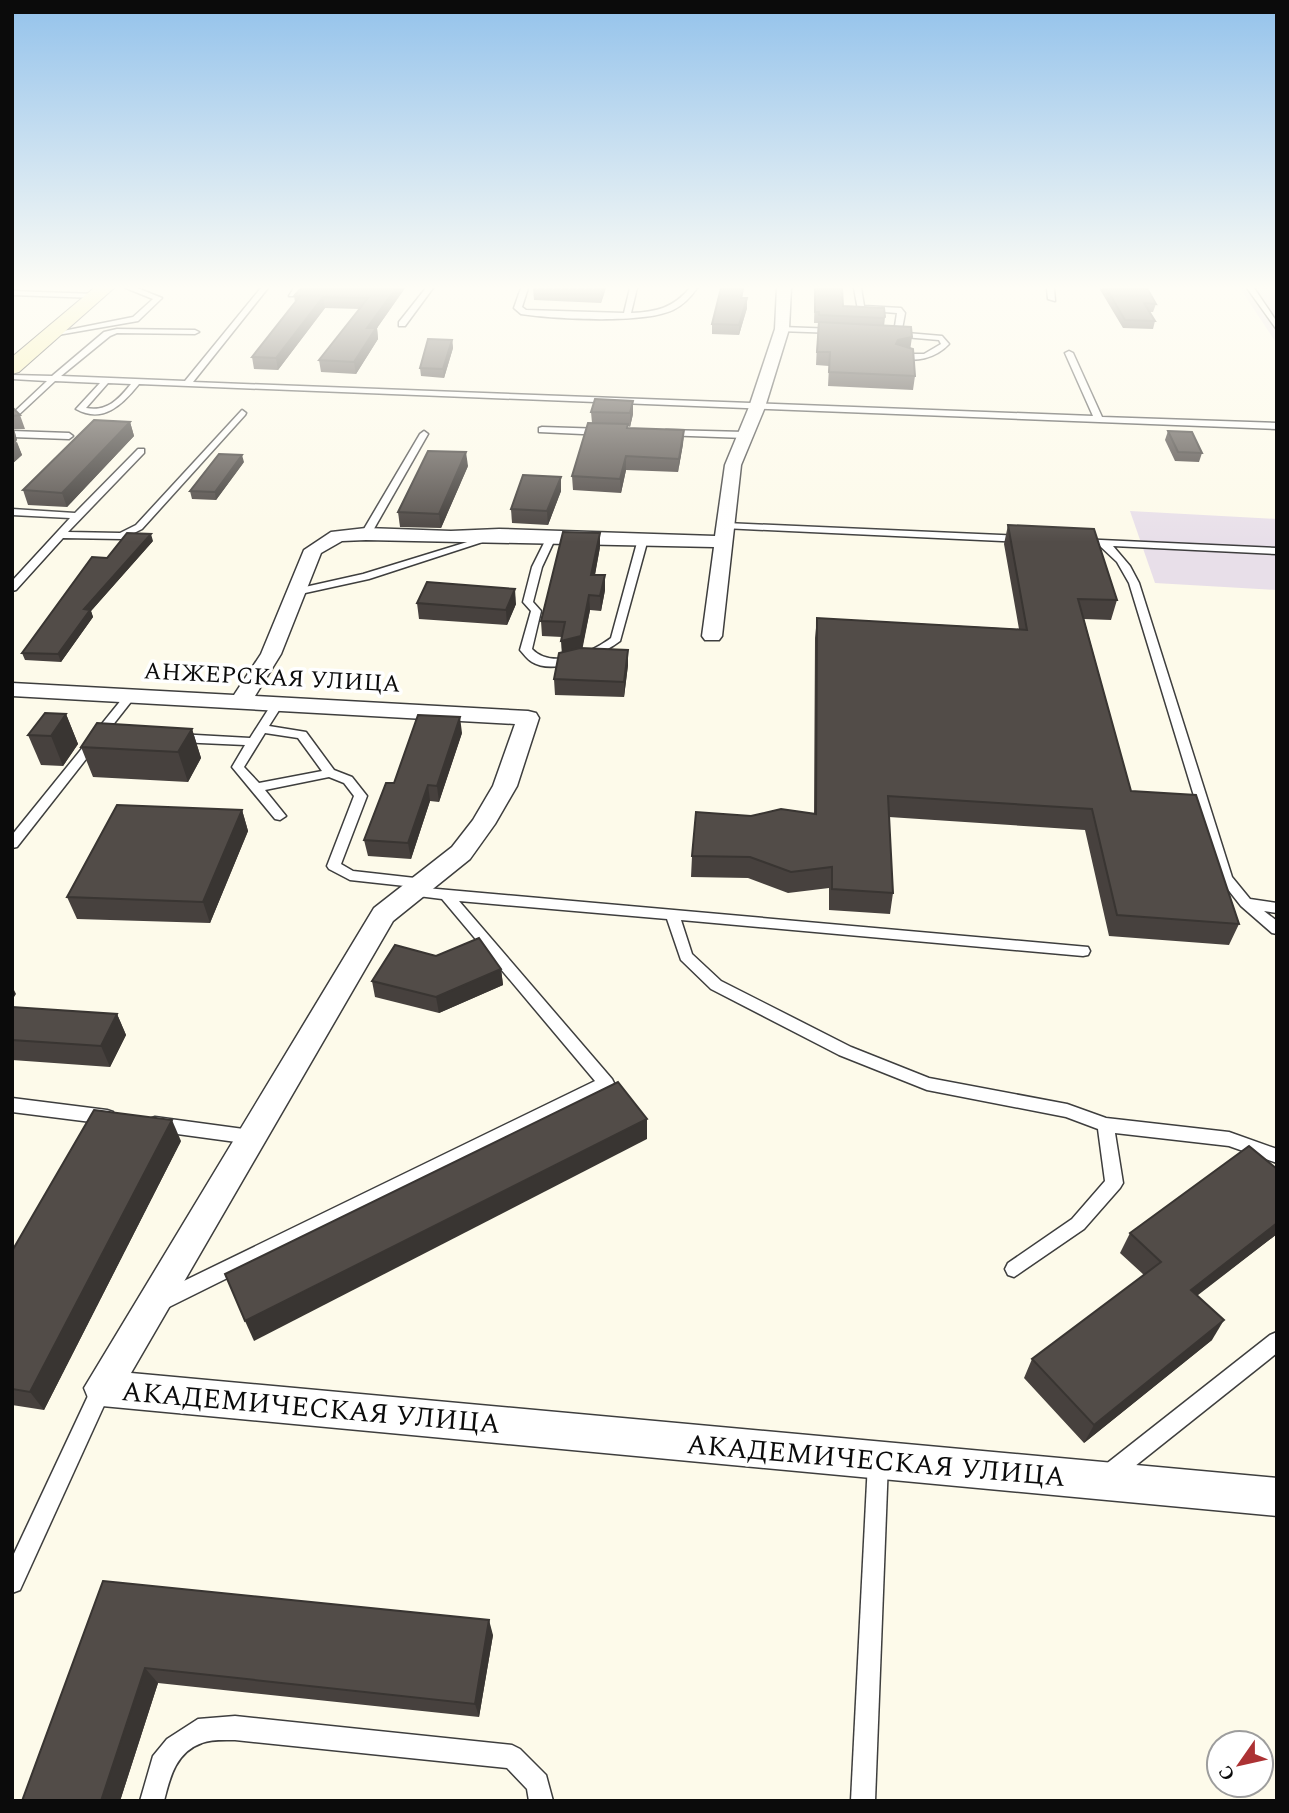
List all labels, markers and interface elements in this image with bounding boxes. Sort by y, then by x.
street label: АНЖЕРСКАЯ УЛИЦА [143,653,401,703]
street label: АКАДЕМИЧЕСКАЯ УЛИЦА [120,1370,502,1446]
street label: АКАДЕМИЧЕСКАЯ УЛИЦА [685,1423,1067,1499]
north arrow [1205,1729,1275,1799]
text: С [1211,1759,1243,1786]

